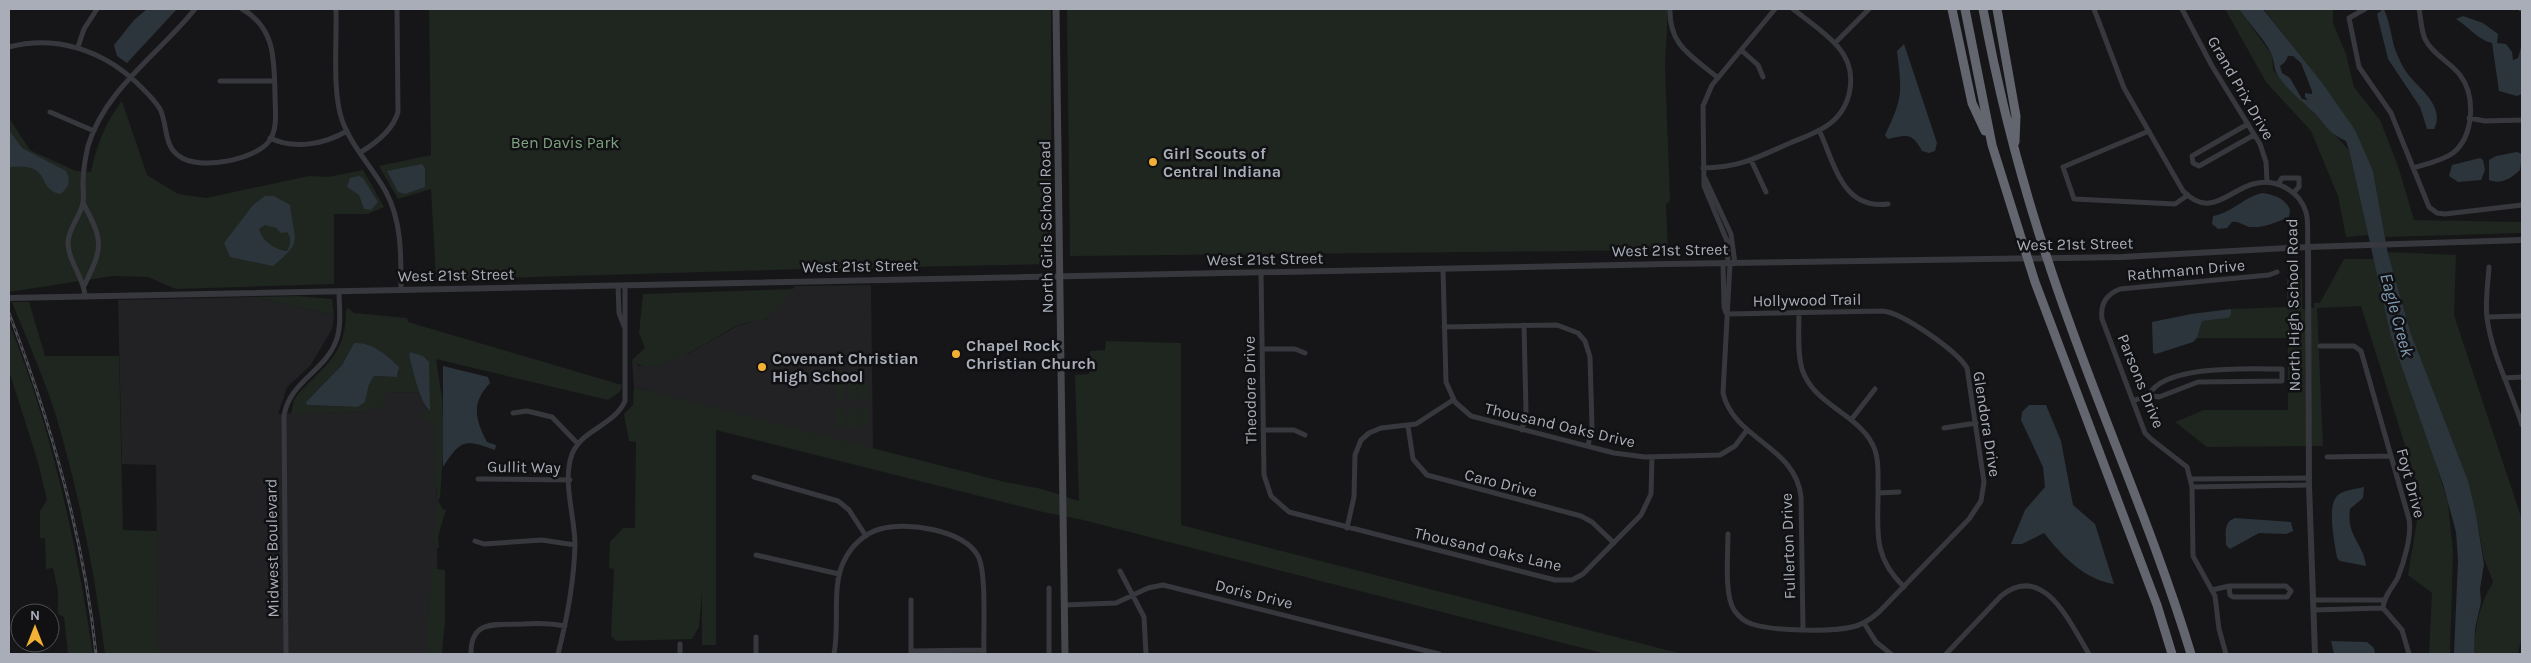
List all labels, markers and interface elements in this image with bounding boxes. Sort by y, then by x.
street label: Grand Prix Drive [2204,33,2278,143]
park label: Ben Davis Park [511,133,619,152]
street label: North Girls School Road [1035,141,1057,313]
place label: Girl Scouts of Central Indiana [1163,144,1281,181]
marker: Girl Scouts of Central Indiana [1147,156,1159,168]
street label: North High School Road [2282,218,2304,392]
street label: West 21st Street [2016,233,2134,255]
street label: West 21st Street [1611,239,1729,261]
street label: West 21st Street [1206,248,1324,270]
street label: West 21st Street [801,255,919,277]
street label: Rathmann Drive [2126,255,2246,285]
street label: West 21st Street [397,264,515,286]
water label: Eagle Creek [2375,271,2419,360]
street label: Hollywood Trail [1752,290,1862,310]
street label: Parsons Drive [2113,331,2169,431]
place label: Chapel Rock Christian Church [966,336,1096,373]
street label: Theodore Drive [1240,336,1260,444]
marker: Chapel Rock Christian Church [950,348,962,360]
place label: Covenant Christian High School [772,349,919,386]
marker: Covenant Christian High School [756,361,768,373]
street label: Glendora Drive [1969,370,2005,478]
street label: Thousand Oaks Drive [1483,398,1637,452]
street label: Foyt Drive [2393,446,2429,520]
street label: Gullit Way [487,457,561,477]
street label: Caro Drive [1463,465,1539,501]
street label: Midwest Boulevard [261,478,283,618]
street label: Fullerton Drive [1777,493,1799,599]
street label: Thousand Oaks Lane [1412,523,1564,575]
street label: Doris Drive [1213,575,1295,613]
north arrow [10,603,60,653]
text: N [30,607,40,624]

